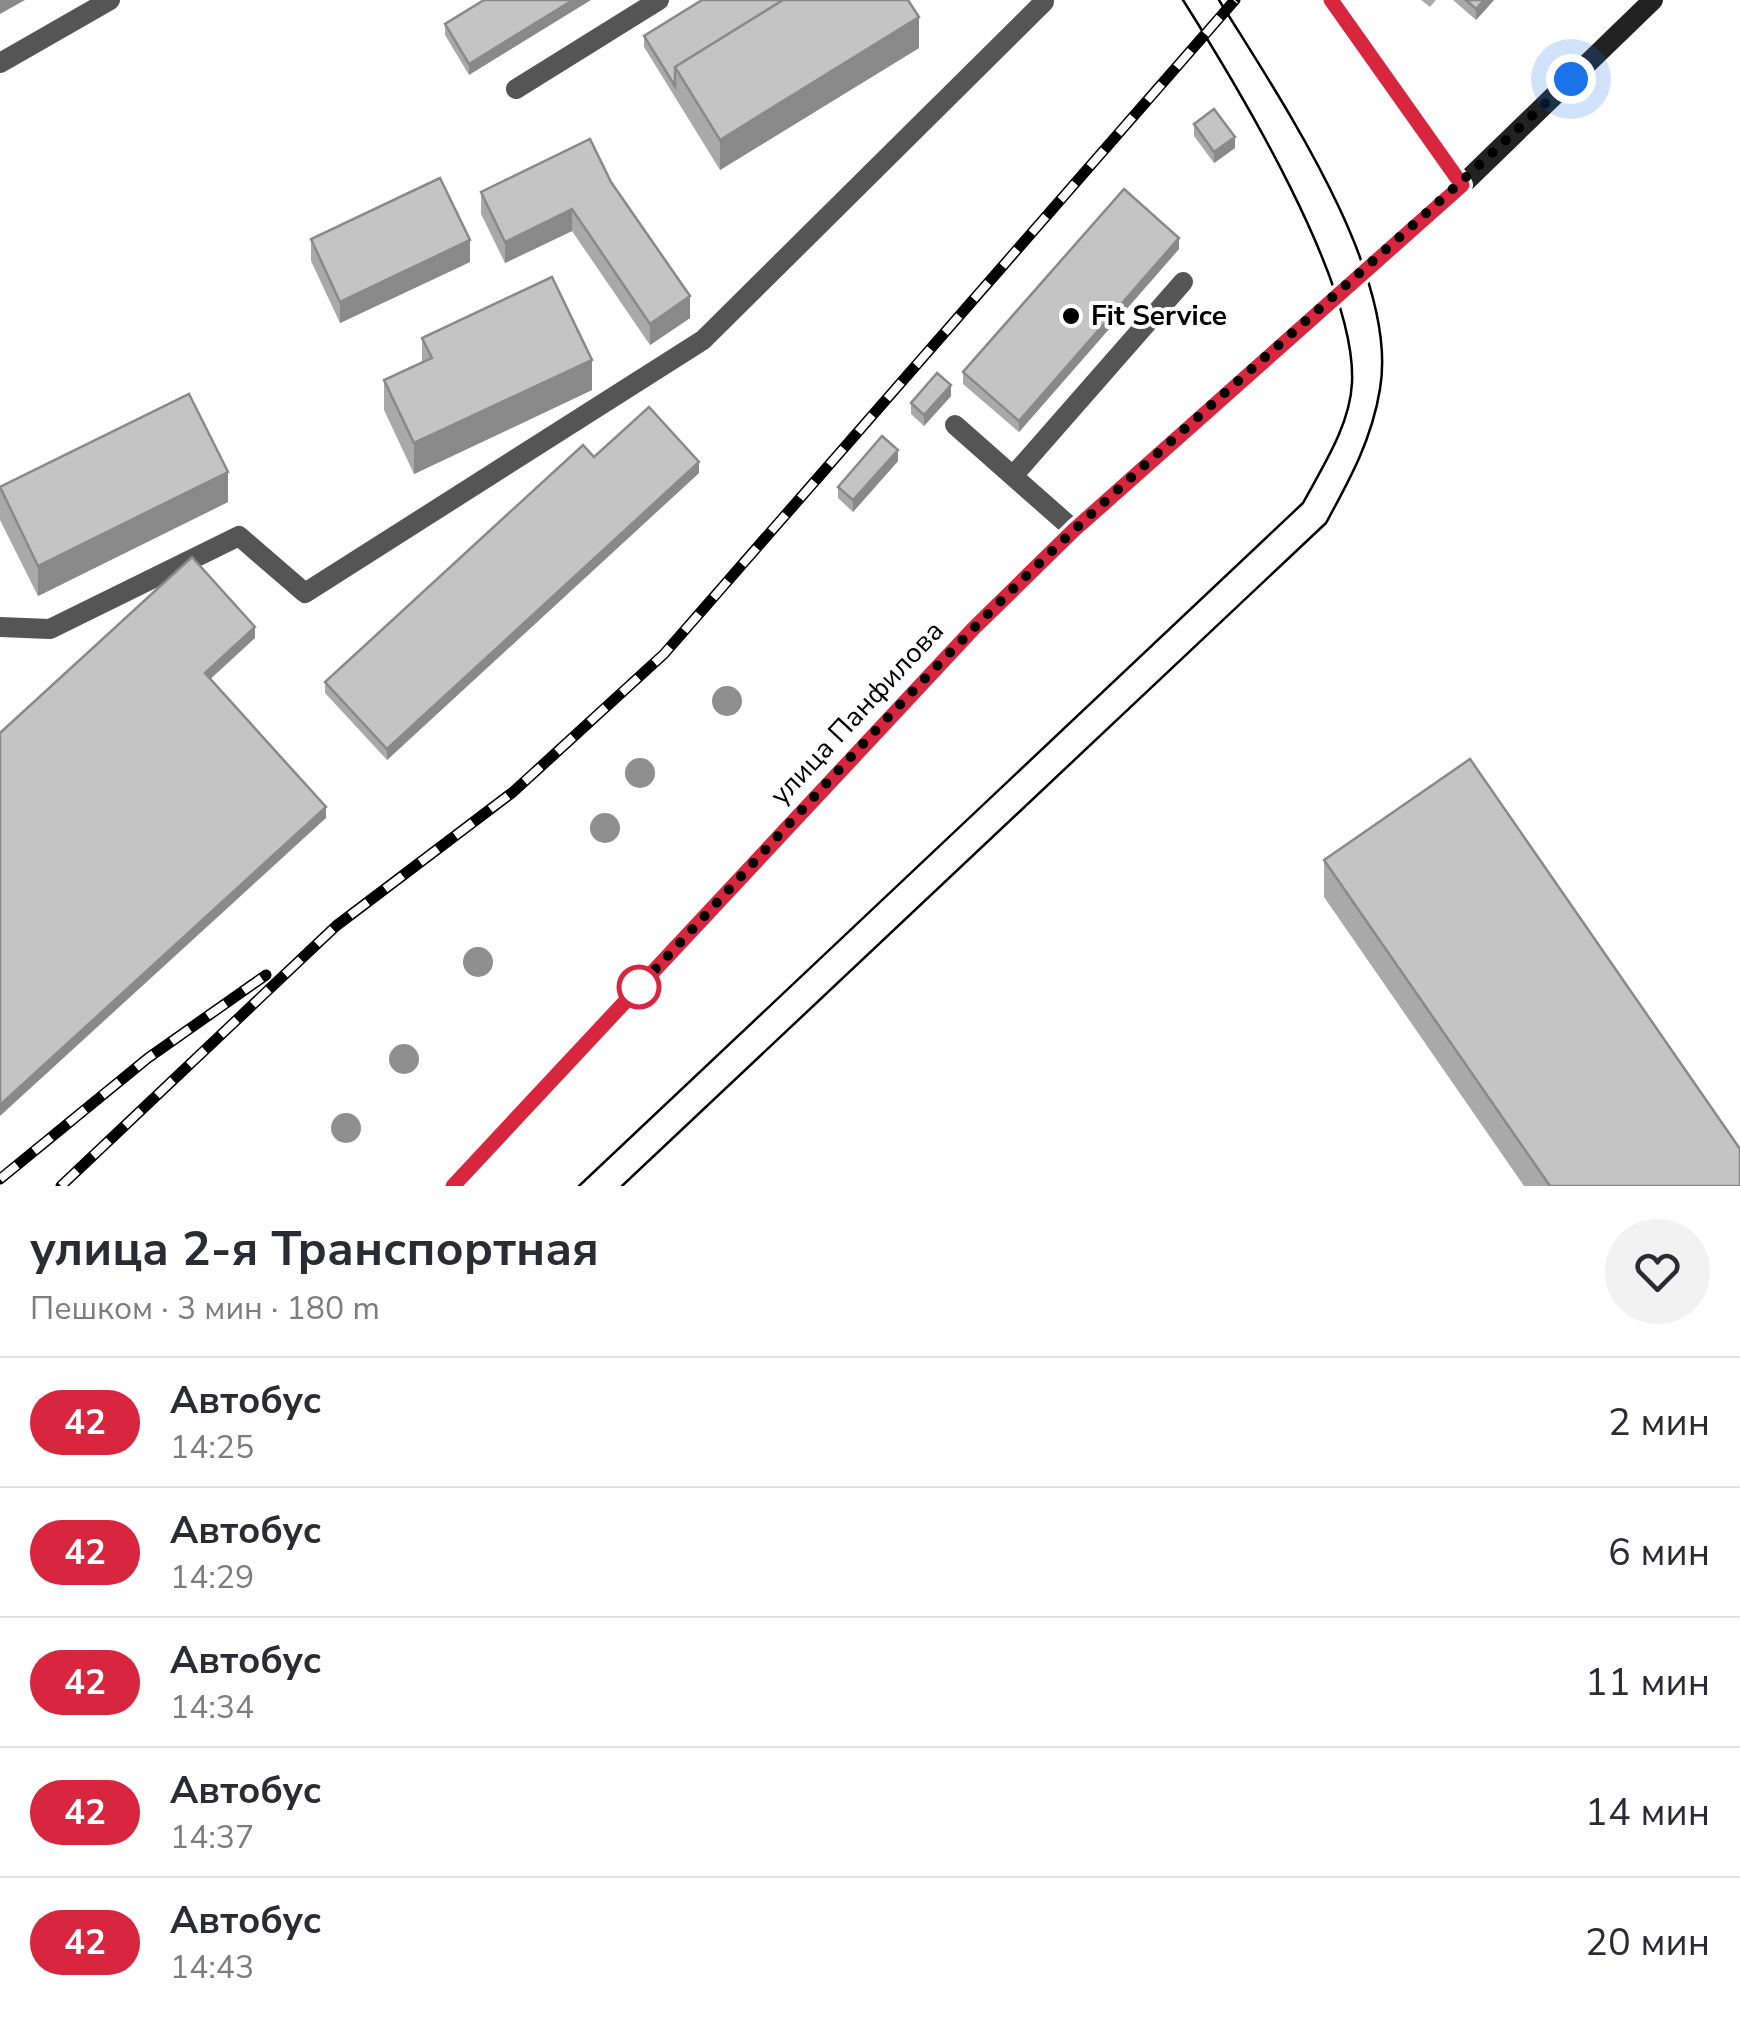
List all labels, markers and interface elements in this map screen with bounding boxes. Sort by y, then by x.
your location [1546,54,1596,104]
place label: Fit Service [1091,297,1227,335]
marker: Fit Service [1060,305,1082,327]
street label: улица Панфилова [762,613,952,813]
unlabelled marker [618,966,660,1008]
text: улица 2-я Транспортная [30,1216,599,1282]
button: heart [1605,1219,1710,1324]
text: Пешком · 3 мин · 180 m [30,1287,380,1330]
text: Автобус [170,1375,321,1426]
text: 2 мин [1608,1397,1710,1448]
text: 42 [64,1399,106,1446]
text: 14:25 [170,1426,254,1469]
text: Автобус [170,1505,321,1556]
text: 6 мин [1608,1527,1710,1578]
text: 42 [64,1529,106,1576]
text: 14:29 [170,1556,254,1599]
text: Автобус [170,1635,321,1686]
text: 11 мин [1585,1657,1710,1708]
text: 42 [64,1659,106,1706]
text: 14:34 [170,1686,254,1729]
text: Автобус [170,1765,321,1816]
text: 14 мин [1585,1787,1710,1838]
text: 42 [64,1789,106,1836]
text: 14:37 [170,1816,254,1859]
text: Автобус [170,1895,321,1946]
text: 20 мин [1585,1917,1710,1968]
text: 42 [64,1919,106,1966]
text: 14:43 [170,1946,254,1989]

